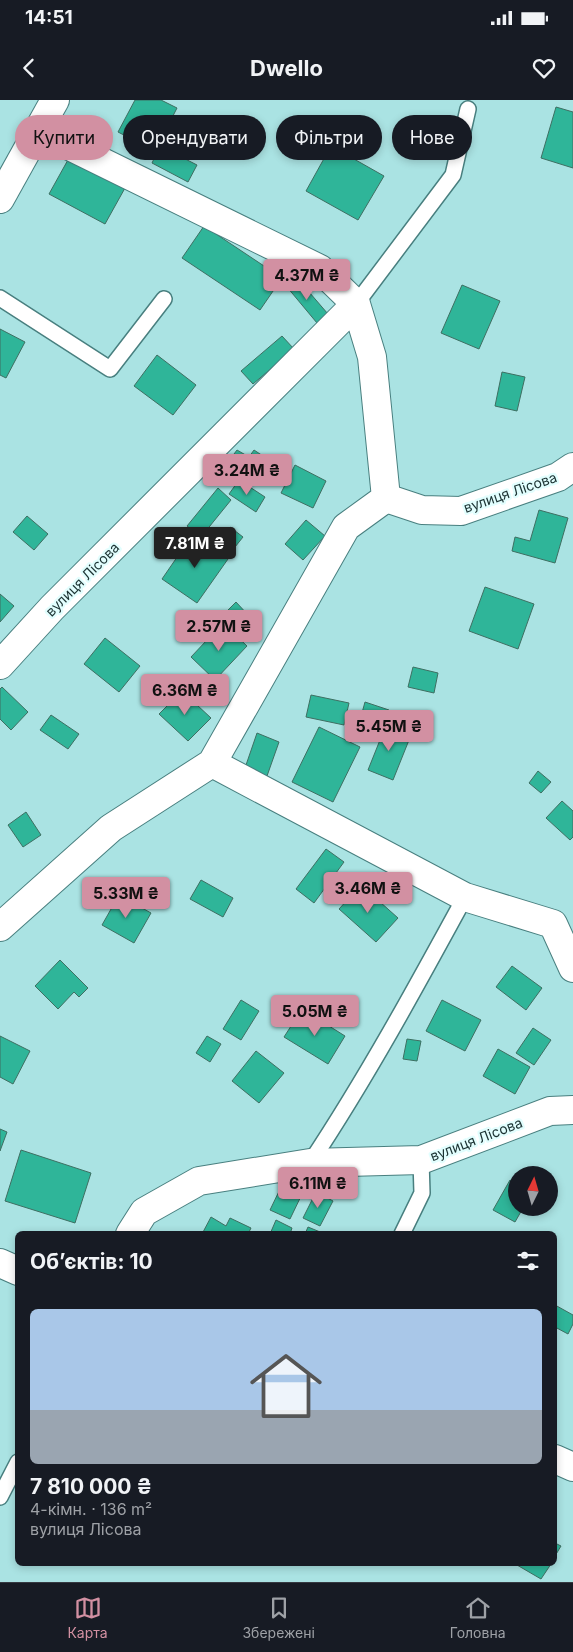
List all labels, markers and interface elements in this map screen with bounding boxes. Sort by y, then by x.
text: 14:51 [25,6,73,29]
icon: back [15,54,43,82]
icon: heart [530,54,558,82]
text: Dwello [250,55,323,81]
chip: Купити [15,115,113,160]
chip: Орендувати [123,115,266,160]
chip: Фільтри [276,115,382,160]
chip: Нове [392,115,472,160]
pin: 4.37M ₴ [261,258,353,301]
text: 4.37M ₴ [274,265,340,285]
pin: 3.24M ₴ [201,454,293,496]
text: 3.24M ₴ [214,460,280,480]
street label: вулиця Лісова [461,468,559,516]
pin: 7.81M ₴ [149,526,241,569]
text: 7.81M ₴ [165,533,225,553]
street label: вулиця Лісова [41,538,123,620]
pin: 2.57M ₴ [173,610,265,652]
text: 2.57M ₴ [186,616,252,636]
pin: 6.36M ₴ [139,674,231,716]
text: 6.36M ₴ [152,680,218,700]
pin: 5.45M ₴ [343,710,435,752]
text: 5.45M ₴ [356,716,422,736]
pin: 3.46M ₴ [322,872,414,914]
pin: 5.33M ₴ [80,876,172,919]
text: 3.46M ₴ [334,878,402,898]
text: 5.33M ₴ [93,883,159,903]
pin: 5.05M ₴ [269,994,361,1037]
text: 5.05M ₴ [282,1001,348,1021]
street label: вулиця Лісова [427,1114,525,1164]
pin: 6.11M ₴ [272,1166,364,1209]
north arrow [508,1166,558,1216]
map controls [508,1166,558,1216]
text: 6.11M ₴ [289,1173,347,1193]
icon: filters [514,1247,542,1275]
text: Об’єктів: 10 [30,1249,153,1274]
icon: home [241,1341,331,1431]
text: 7 810 000 ₴ [30,1474,152,1499]
text: 4-кімн. · 136 m² [30,1499,152,1519]
text: вулиця Лісова [30,1519,142,1539]
tab: Карта [67,1594,108,1641]
tab: Збережені [242,1594,315,1641]
tab: Головна [450,1594,506,1641]

